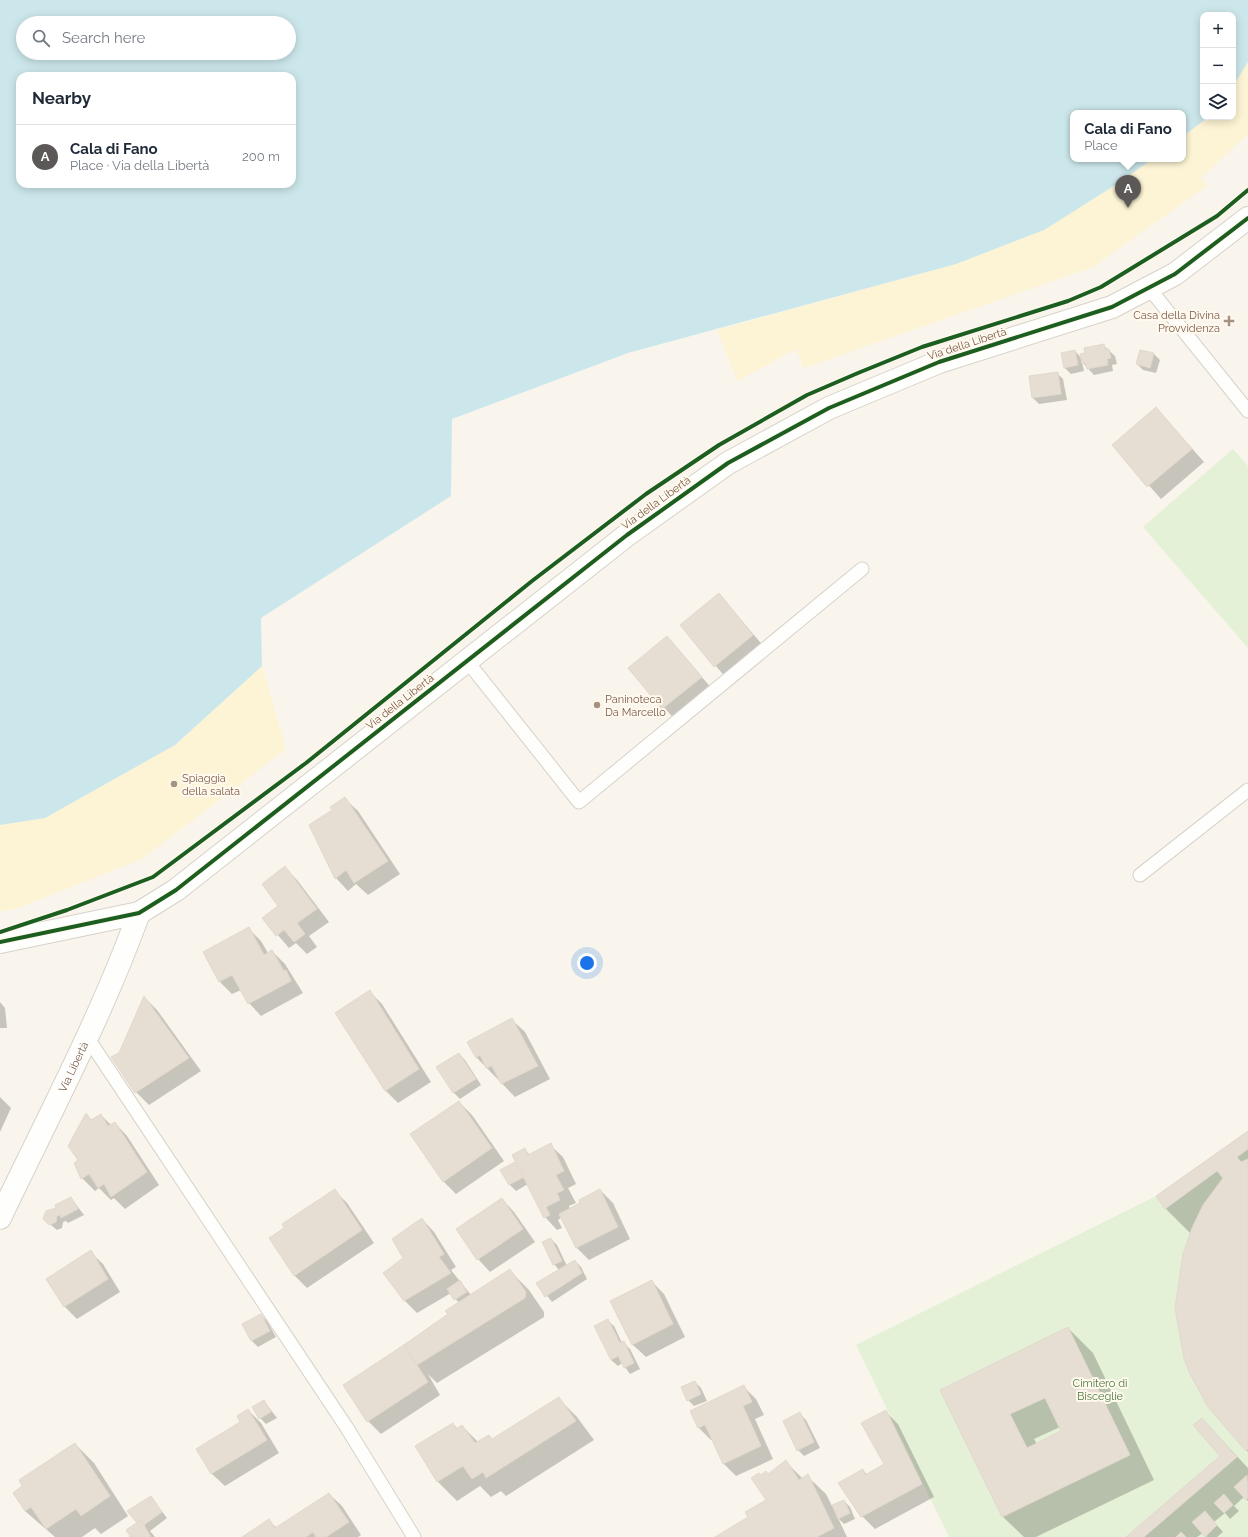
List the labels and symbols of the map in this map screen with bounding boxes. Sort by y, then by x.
pin: A [1115,175,1141,208]
place label: Casa della Divina Provvidenza [1133,309,1220,335]
marker: Casa della Divina Provvidenza [1223,315,1235,327]
street label: Via della Libertà [926,325,1008,363]
street label: Via della Libertà [619,474,693,532]
street label: Via della Libertà [364,672,436,732]
place label: Paninoteca Da Marcello [605,693,666,719]
marker: Paninoteca Da Marcello [592,700,602,710]
place label: Spiaggia della salata [182,772,240,798]
marker: Spiaggia della salata [169,779,179,789]
your location [577,953,597,973]
street label: Via Libertà [56,1040,91,1094]
park label: Cimitero di Bisceglie [1073,1377,1127,1403]

